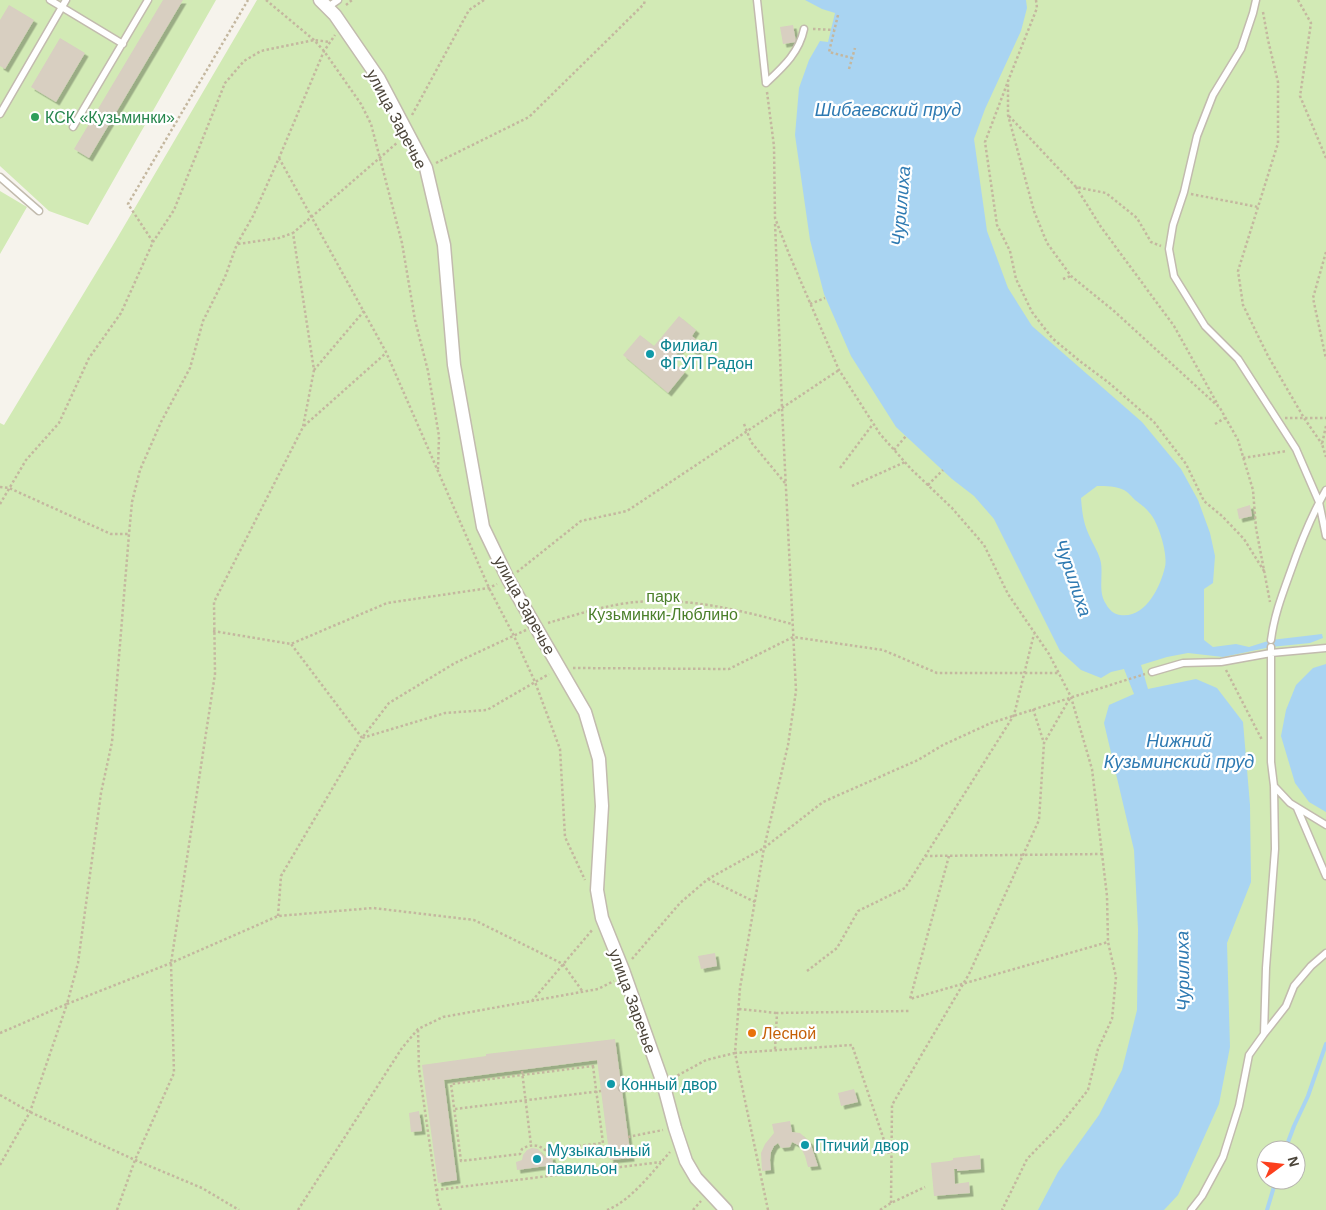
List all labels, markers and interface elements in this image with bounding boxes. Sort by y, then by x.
street label: улица Заречье [363,67,430,172]
water label: Шибаевский пруд [815,100,961,120]
place label: КСК «Кузьминки» [45,109,175,126]
marker: КСК «Кузьминки» [29,111,41,123]
water label: Чурилиха [888,165,914,247]
place label: Филиал ФГУП Радон [660,337,753,372]
marker: Филиал ФГУП Радон [644,348,656,360]
water label: Чурилиха [1051,537,1095,619]
street label: улица Заречье [491,553,559,657]
park label: парк Кузьминки-Люблино [588,588,738,623]
water label: Нижний Кузьминский пруд [1104,731,1254,772]
water label: Чурилиха [1172,931,1194,1011]
street label: улица Заречье [606,947,659,1056]
place label: Лесной [762,1025,816,1042]
marker: Лесной [746,1027,758,1039]
place label: Конный двор [621,1076,717,1093]
marker: Конный двор [605,1078,617,1090]
place label: Птичий двор [815,1137,909,1154]
marker: Птичий двор [799,1139,811,1151]
north arrow [1256,1140,1306,1190]
place label: Музыкальный павильон [547,1142,651,1177]
marker: Музыкальный павильон [531,1153,543,1165]
text: N [1285,1155,1303,1169]

